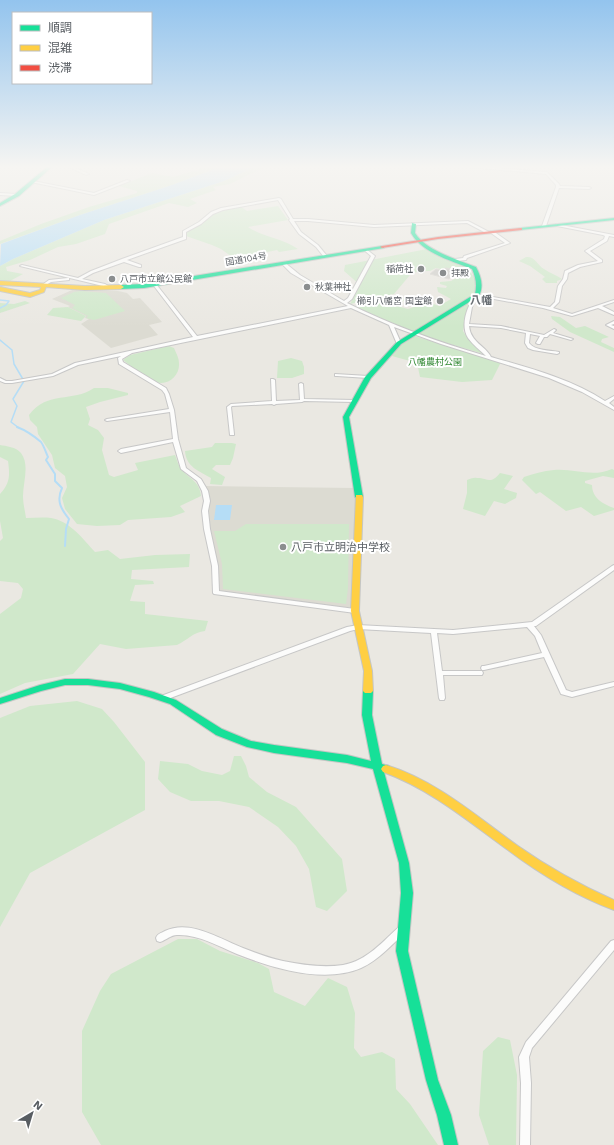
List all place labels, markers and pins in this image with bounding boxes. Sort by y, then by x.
place label: 稲荷社 [386,264,413,274]
marker: 稲荷社 [416,264,426,274]
marker: 拝殿 [438,268,448,278]
place label: 拝殿 [451,268,469,278]
marker: 八戸市立館公民館 [107,274,117,284]
place label: 八戸市立館公民館 [120,274,192,284]
marker: 秋葉神社 [302,282,312,292]
place label: 秋葉神社 [315,282,351,292]
place label: 櫛引八幡宮 国宝館 [357,296,432,306]
marker: 櫛引八幡宮 国宝館 [435,296,445,306]
place label: 八戸市立明治中学校 [291,541,390,554]
marker: 八戸市立明治中学校 [278,542,288,552]

